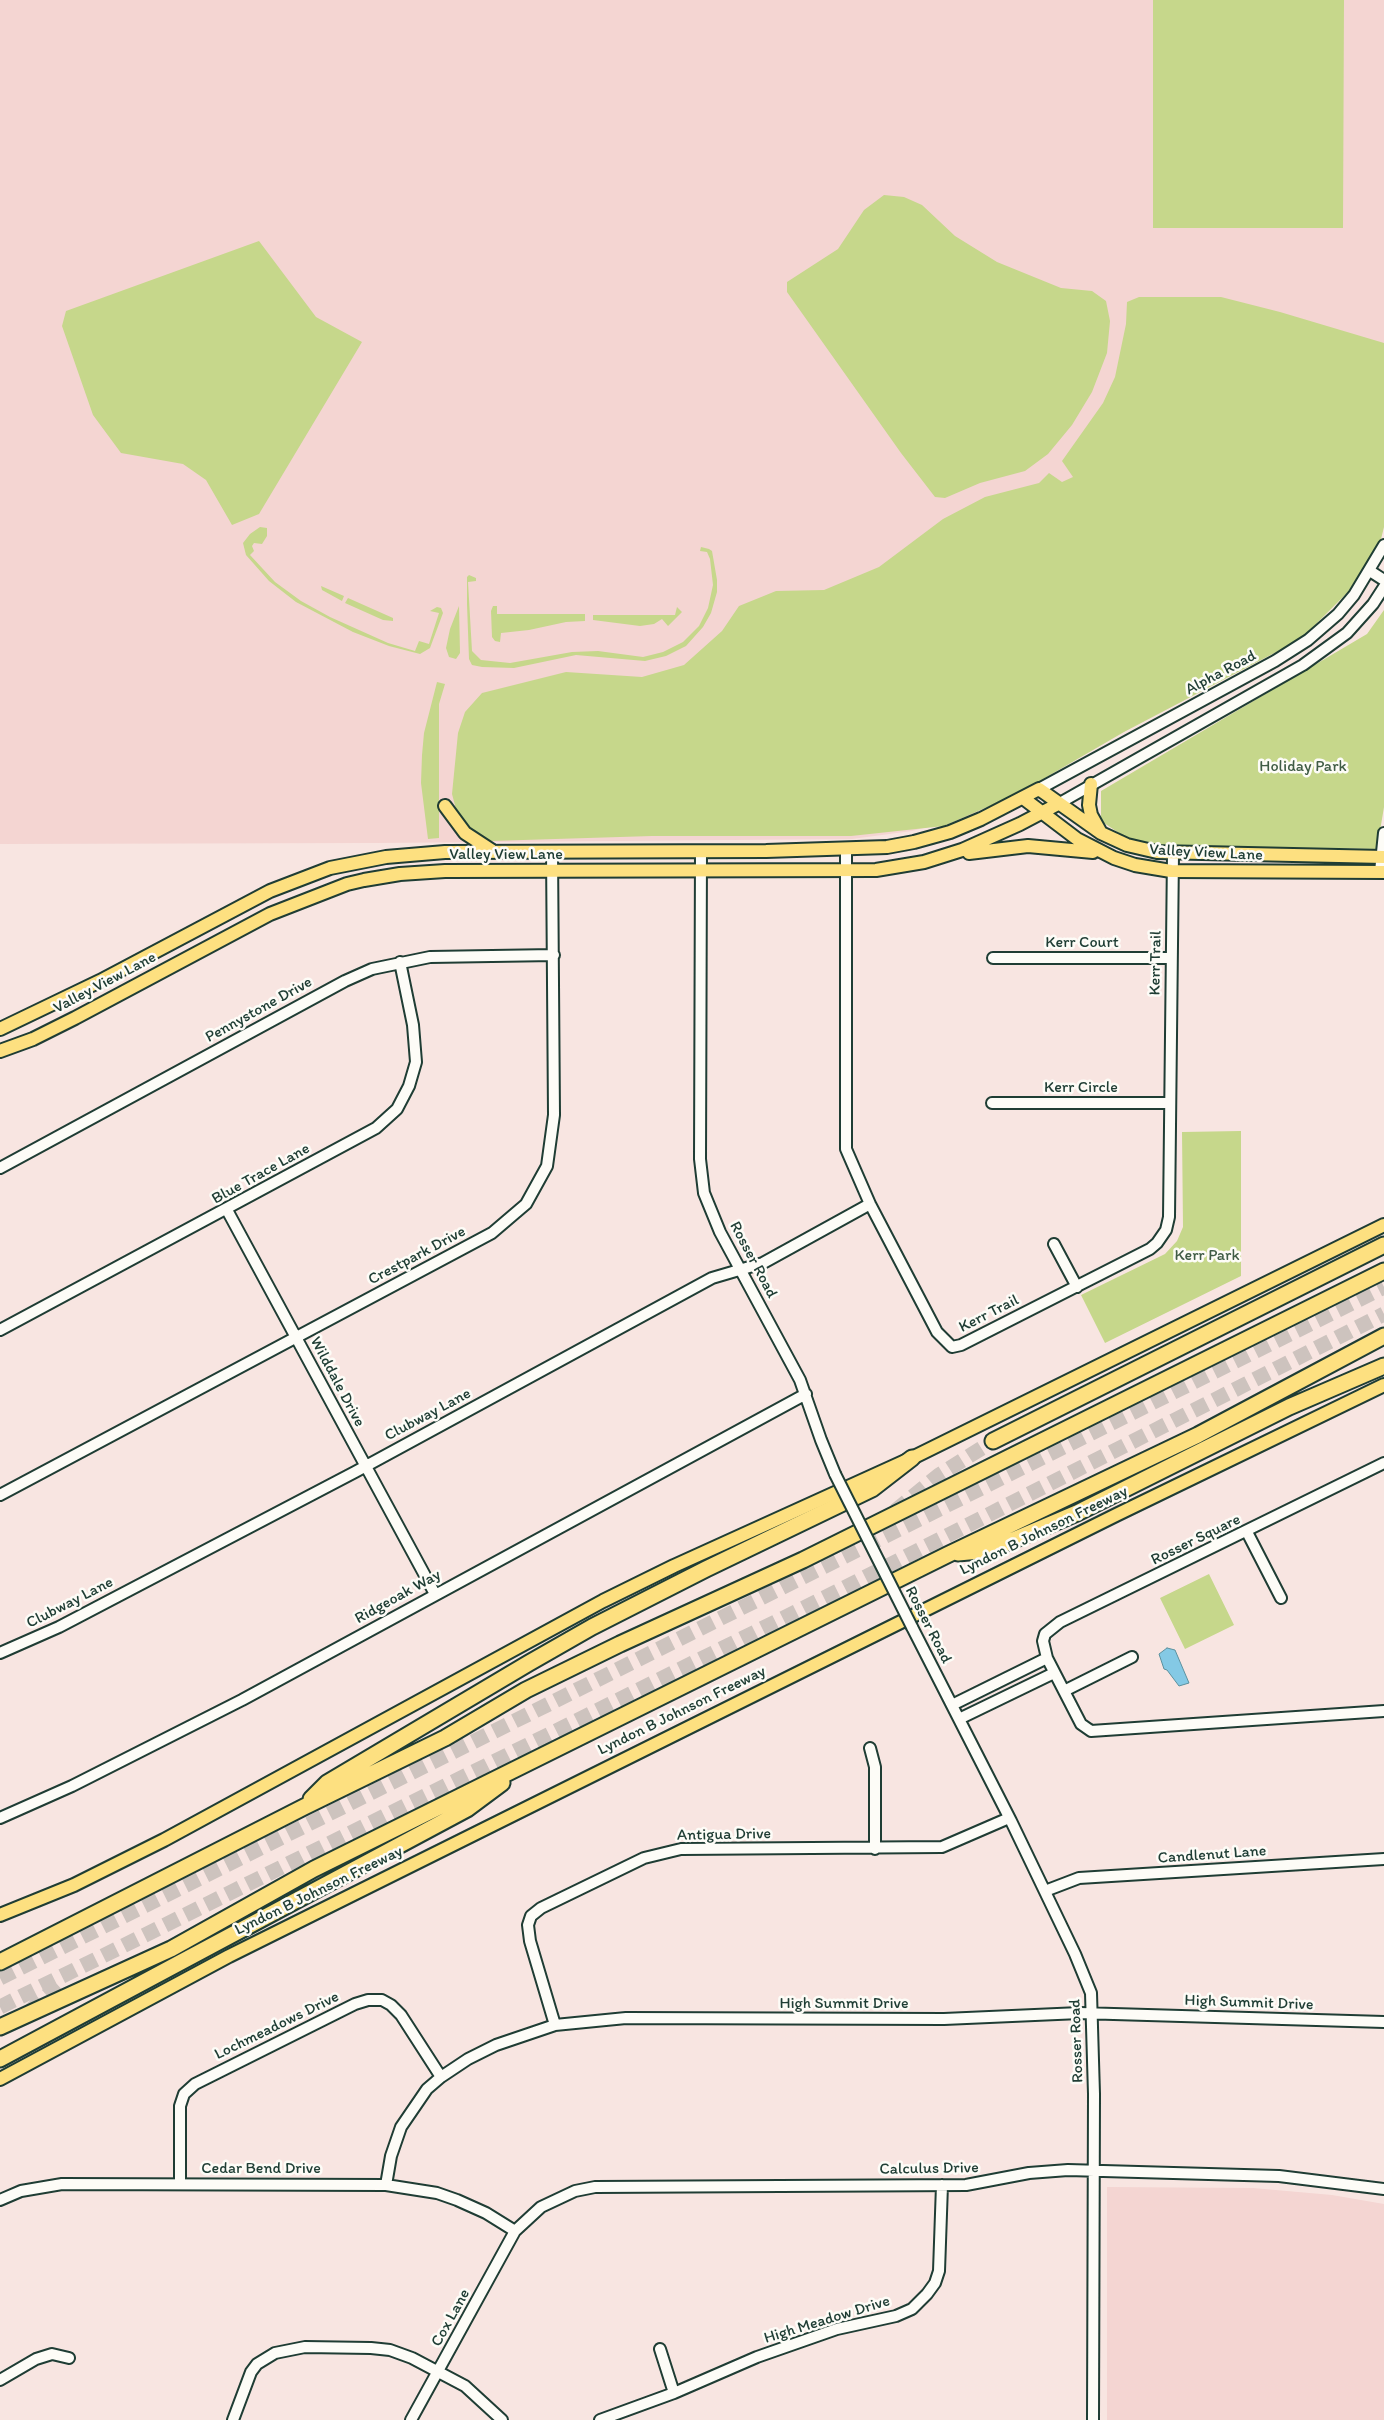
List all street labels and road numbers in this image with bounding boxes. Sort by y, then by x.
street label: Alpha Road [1182,646,1260,700]
street label: Valley View Lane [1149,840,1263,866]
street label: Valley View Lane [449,845,563,865]
street label: Kerr Trail [1146,930,1166,996]
street label: Kerr Court [1045,933,1119,953]
street label: Valley View Lane [50,948,160,1018]
street label: Pennystone Drive [202,973,316,1047]
street label: Kerr Circle [1044,1078,1118,1098]
street label: Blue Trace Lane [209,1139,313,1209]
street label: Rosser Road [725,1218,781,1302]
street label: Crestpark Drive [365,1222,469,1290]
street label: Kerr Trail [956,1291,1022,1337]
street label: Wilddale Drive [305,1334,369,1430]
street label: Clubway Lane [382,1384,474,1446]
street label: Lyndon B Johnson Freeway [957,1482,1131,1580]
street label: Rosser Square [1148,1510,1244,1570]
street label: Ridgeoak Way [352,1565,444,1629]
street label: Clubway Lane [23,1573,117,1633]
street label: Rosser Road [900,1583,956,1667]
street label: Lyndon B Johnson Freeway [595,1662,769,1760]
street label: Antigua Drive [677,1825,771,1845]
street label: Lyndon B Johnson Freeway [232,1842,406,1940]
street label: Candlenut Lane [1157,1842,1267,1868]
street label: Lochmeadows Drive [212,1988,342,2064]
street label: High Summit Drive [1184,1991,1314,2015]
street label: High Summit Drive [779,1994,909,2014]
street label: Rosser Road [1066,1999,1088,2083]
street label: Cedar Bend Drive [201,2159,321,2179]
street label: Calculus Drive [879,2159,979,2179]
street label: Cox Lane [427,2286,475,2350]
street label: High Meadow Drive [762,2292,892,2348]

